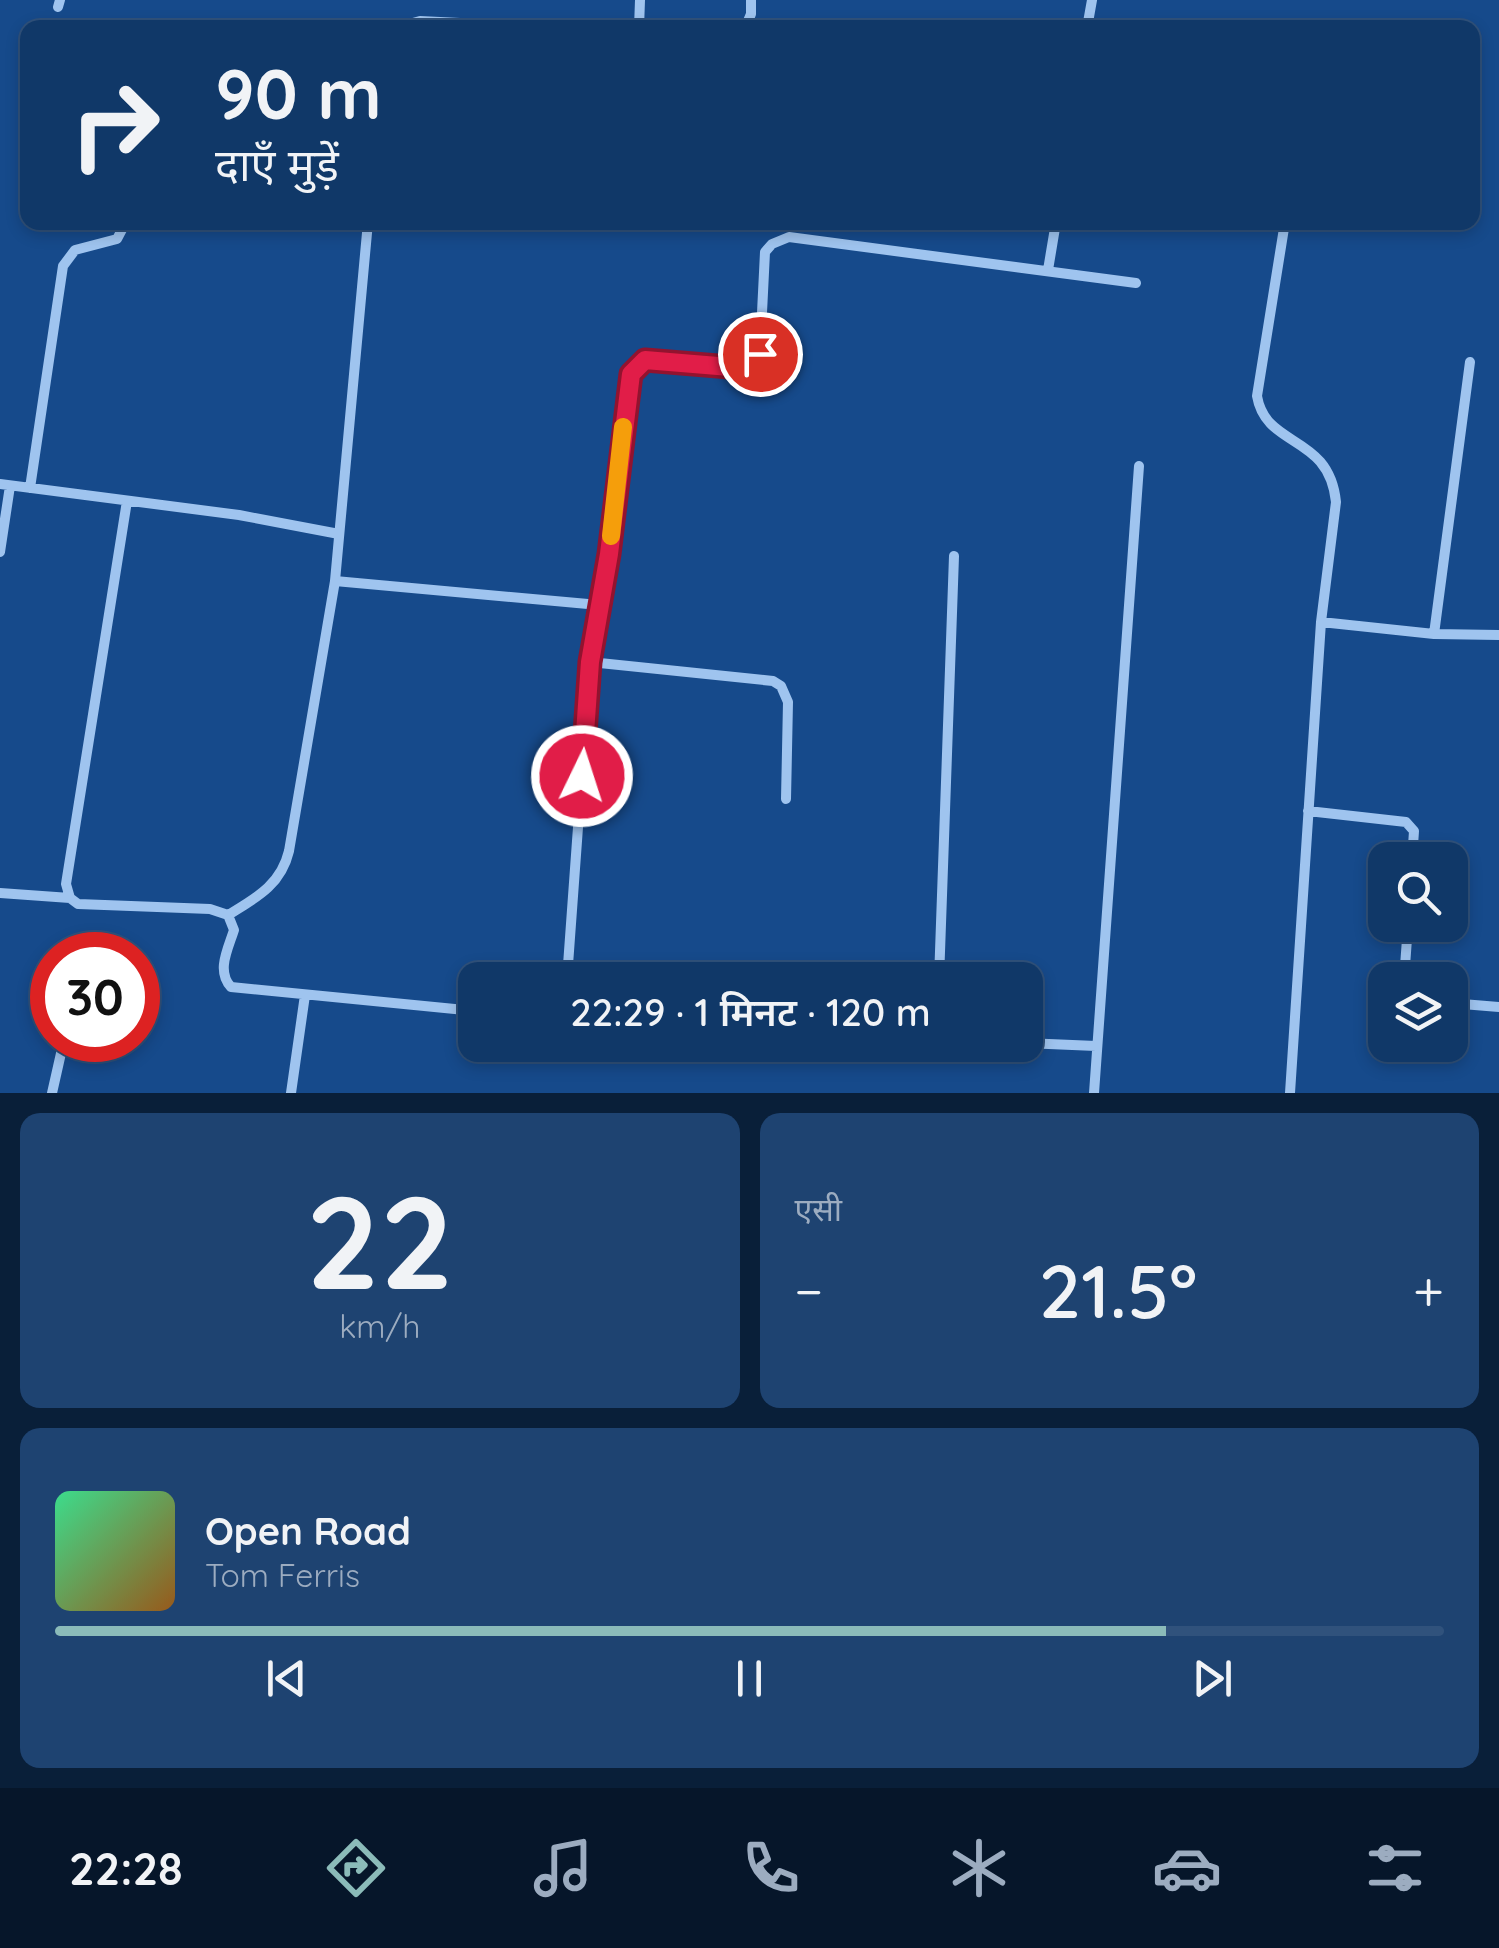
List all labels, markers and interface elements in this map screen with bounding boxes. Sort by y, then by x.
text: 90 m [215,49,382,137]
icon: right [50,60,180,190]
text: दाएँ मुड़ें [215,136,339,192]
pin [718,312,803,397]
icon: arrive [733,327,788,382]
position arrow [530,724,634,828]
map controls [1368,842,1468,1062]
button: search [1368,842,1468,942]
speed limit sign: 30 [30,932,160,1062]
button: layers [1368,962,1468,1062]
text: 22:29 · 1 मिनट · 120 m [570,988,931,1036]
text: 22 [306,1159,454,1322]
text: एसी [795,1189,842,1229]
text: 21.5° [1039,1243,1197,1337]
text: − [795,1256,823,1325]
text: + [1413,1256,1444,1325]
text: km/h [339,1306,420,1346]
text: Open Road [205,1507,411,1555]
text: Tom Ferris [205,1555,360,1595]
icon: previous [259,1651,314,1706]
icon: pause [722,1651,777,1706]
icon: next [1185,1651,1240,1706]
icon: directions [321,1833,391,1903]
icon: music [528,1833,598,1903]
icon: phone [736,1833,806,1903]
icon: climate [944,1833,1014,1903]
icon: car [1152,1833,1222,1903]
icon: filters [1360,1833,1430,1903]
text: 22:28 [69,1840,183,1896]

